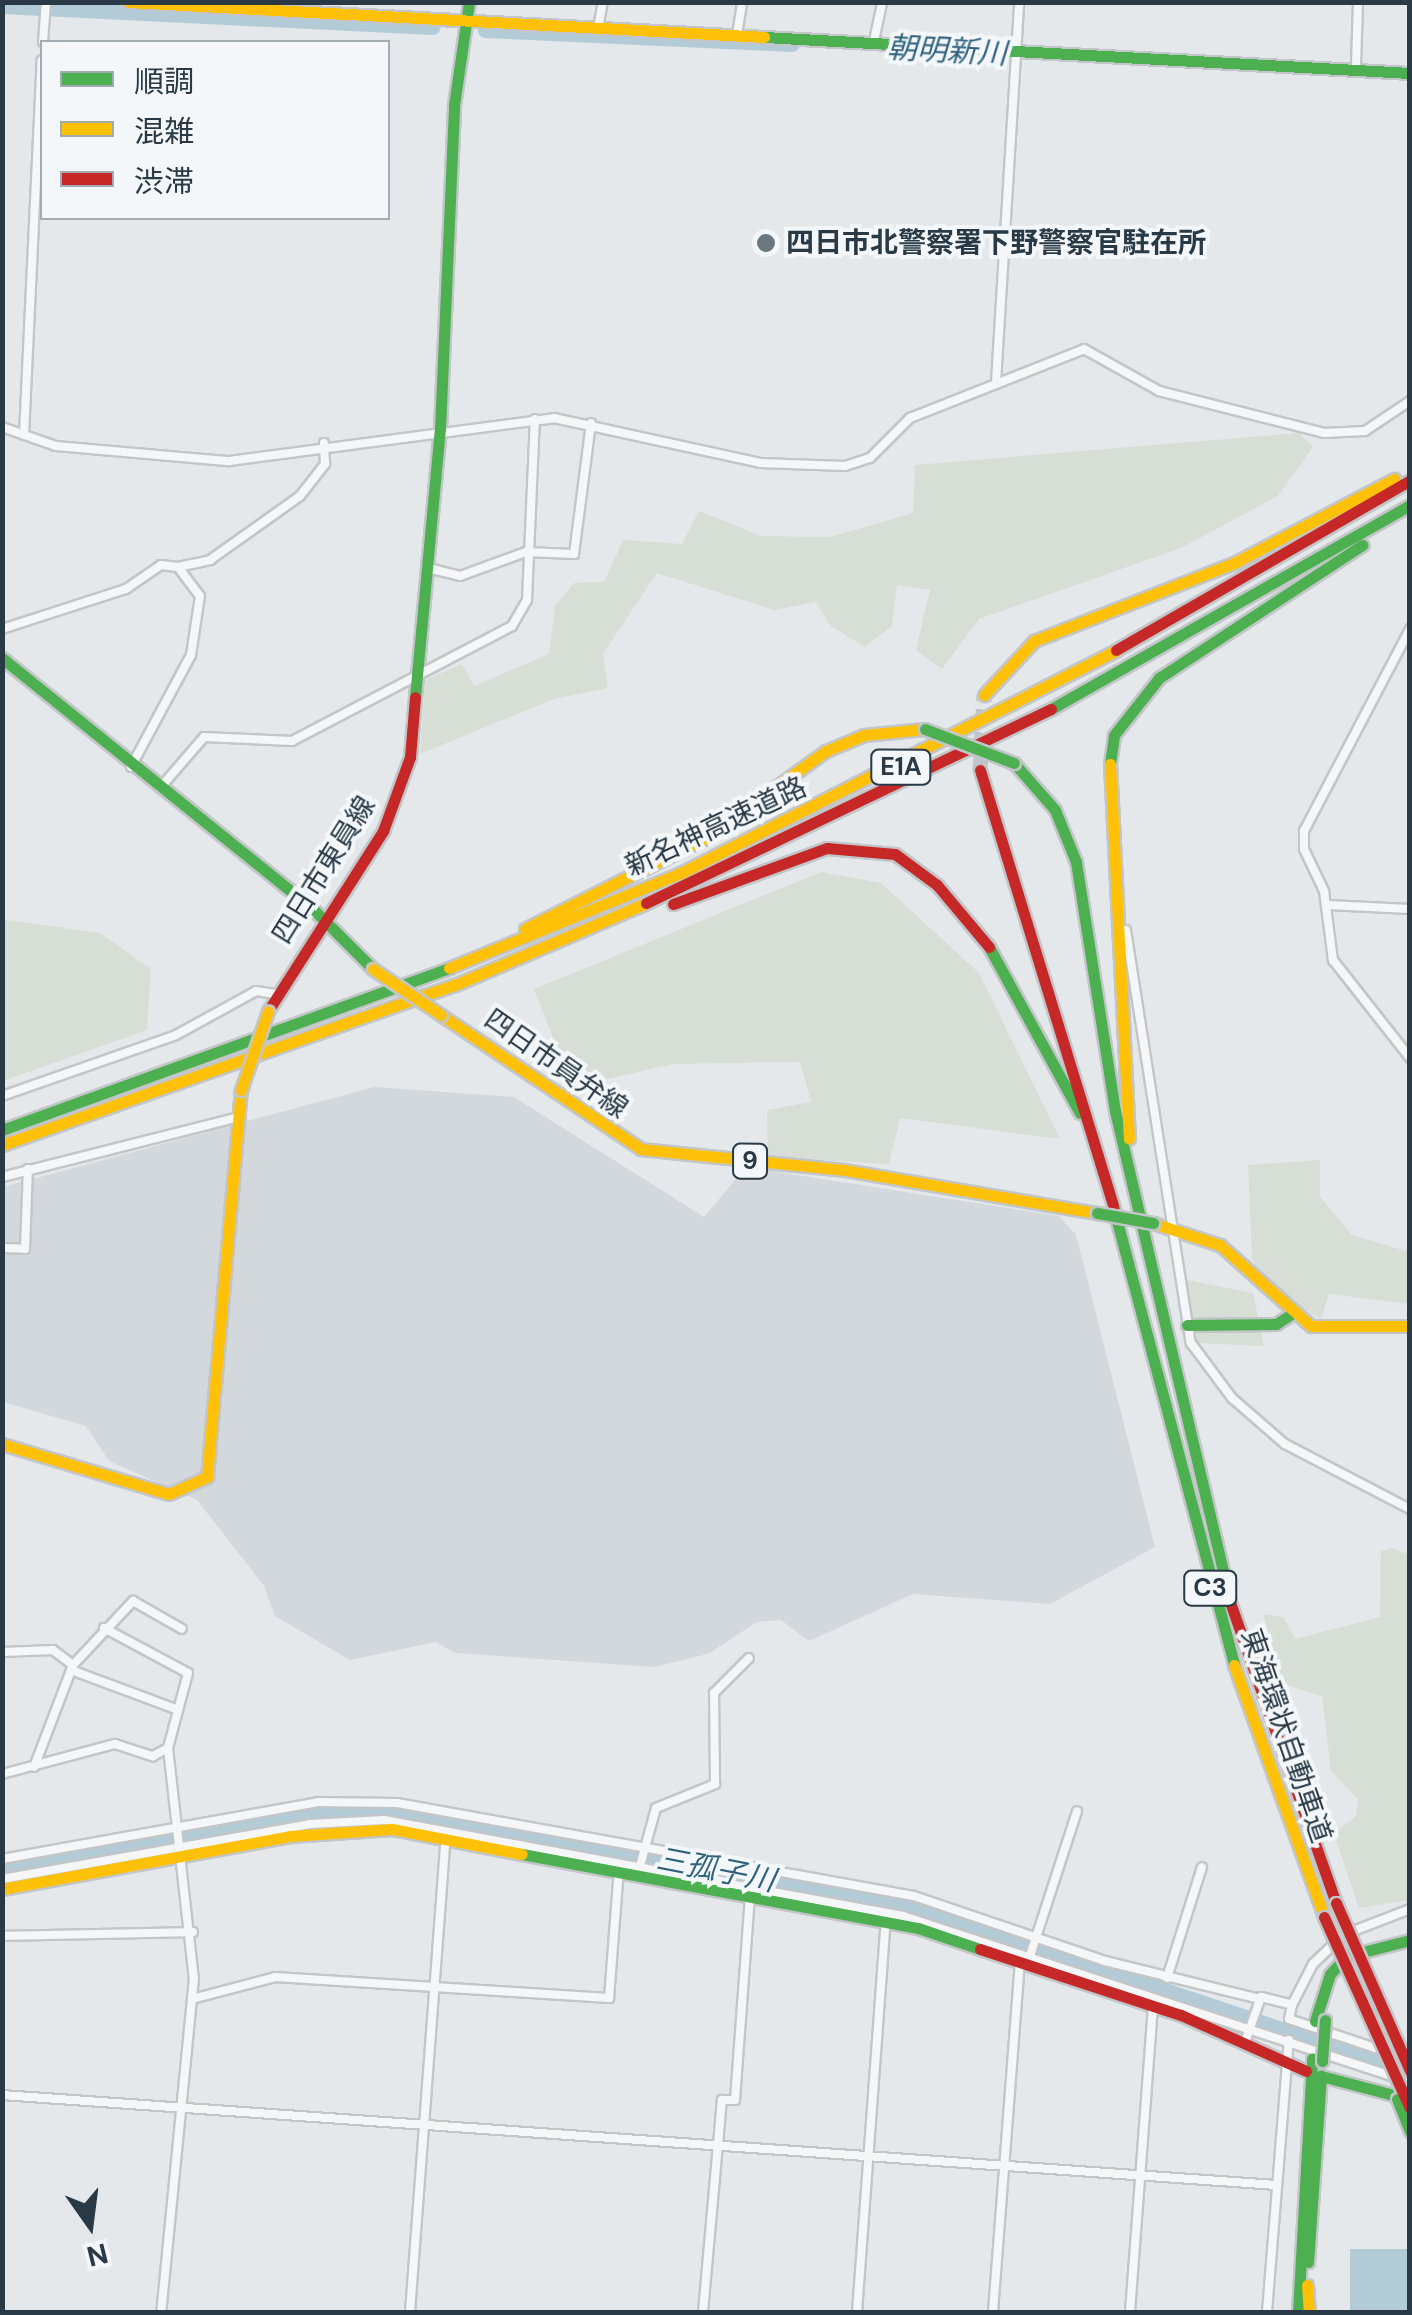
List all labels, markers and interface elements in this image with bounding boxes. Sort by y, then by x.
water label: 朝明新川 [886,30,1008,72]
legend [40,40,390,220]
text: 順調 [134,62,194,101]
text: 混雑 [134,112,194,151]
text: 渋滞 [134,162,194,201]
place label: 四日市北警察署下野警察官駐在所 [786,226,1206,260]
marker: 四日市北警察署下野警察官駐在所 [755,232,777,254]
road number: E1A [868,747,934,787]
street label: 新名神高速道路 [620,770,812,884]
street label: 四日市東員線 [265,790,383,950]
street label: 四日市員弁線 [478,1002,634,1126]
road number: 9 [730,1141,770,1181]
road number: C3 [1182,1568,1238,1608]
street label: 東海環状自動車道 [1234,1625,1338,1847]
water label: 三孤子川 [654,1841,778,1899]
north arrow [40,2175,140,2275]
text: N [83,2234,112,2275]

